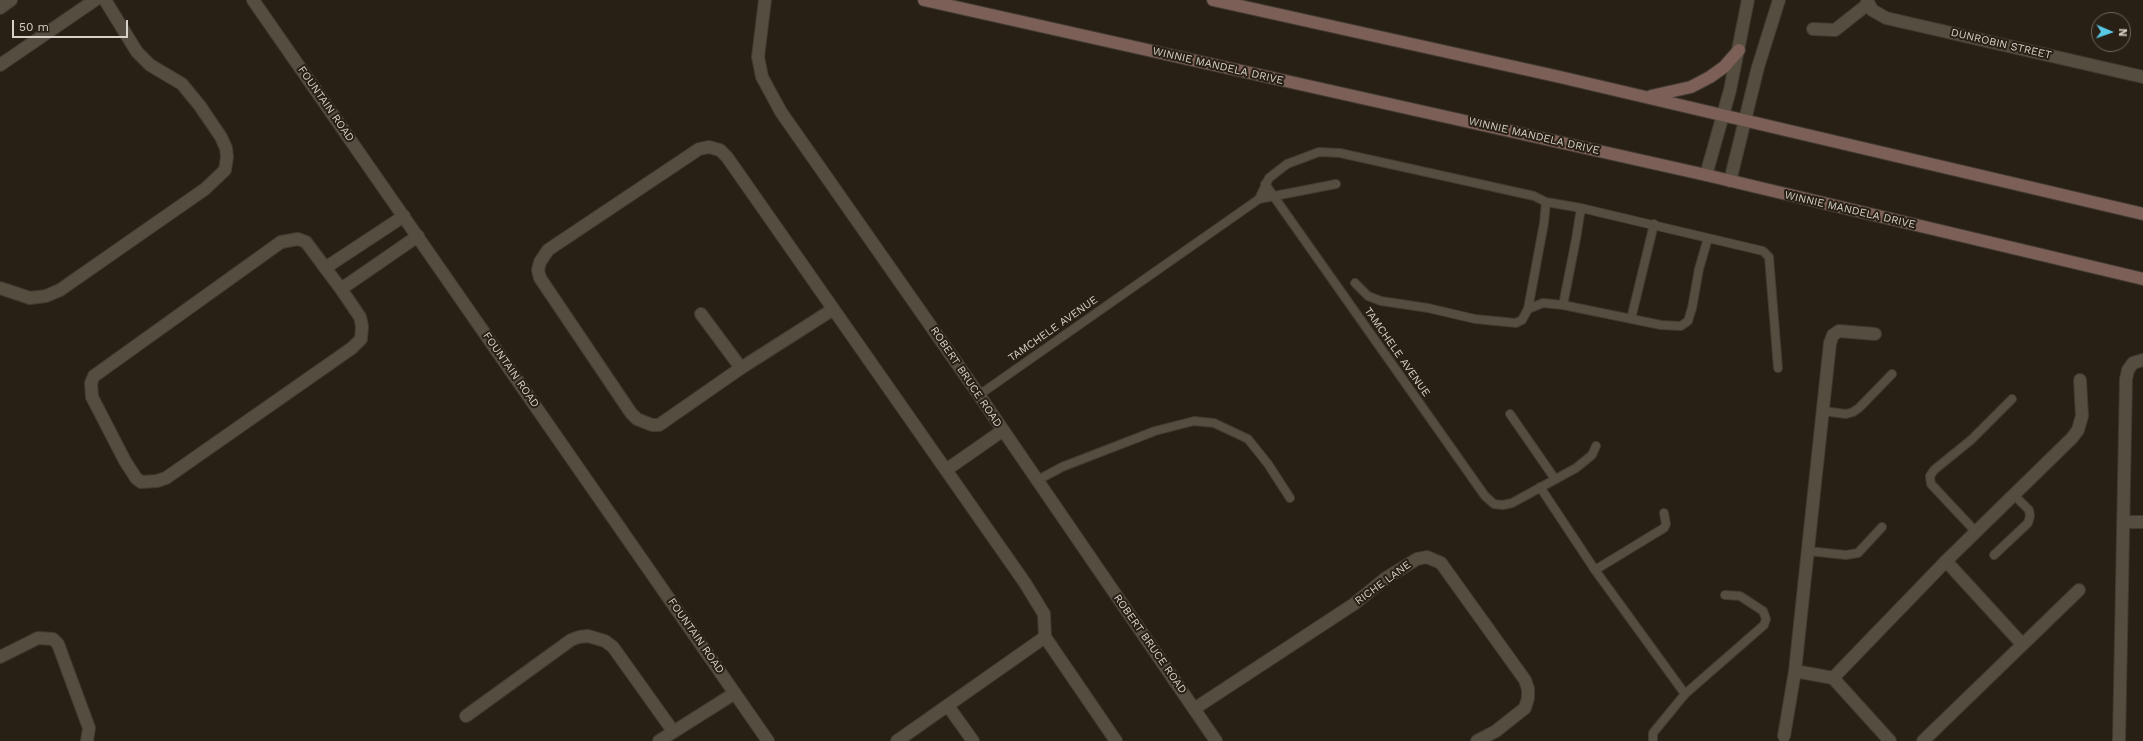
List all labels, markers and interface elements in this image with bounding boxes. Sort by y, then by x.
scale bar [14,12,130,38]
north arrow [2091,12,2131,52]
text: 50 m [19,20,49,34]
street label: DUNROBIN STREET [1949,26,2053,62]
text: N [2116,28,2129,37]
street label: WINNIE MANDELA DRIVE [1151,45,1285,87]
street label: FOUNTAIN ROAD [295,64,357,144]
street label: WINNIE MANDELA DRIVE [1467,115,1601,157]
street label: WINNIE MANDELA DRIVE [1783,189,1917,231]
street label: TAMCHELE AVENUE [1006,293,1100,365]
street label: TAMCHELE AVENUE [1361,305,1433,399]
street label: ROBERT BRUCE ROAD [927,324,1005,430]
street label: FOUNTAIN ROAD [480,330,542,410]
street label: RICHE LANE [1352,558,1414,608]
street label: ROBERT BRUCE ROAD [1111,592,1189,696]
street label: FOUNTAIN ROAD [665,596,727,676]

